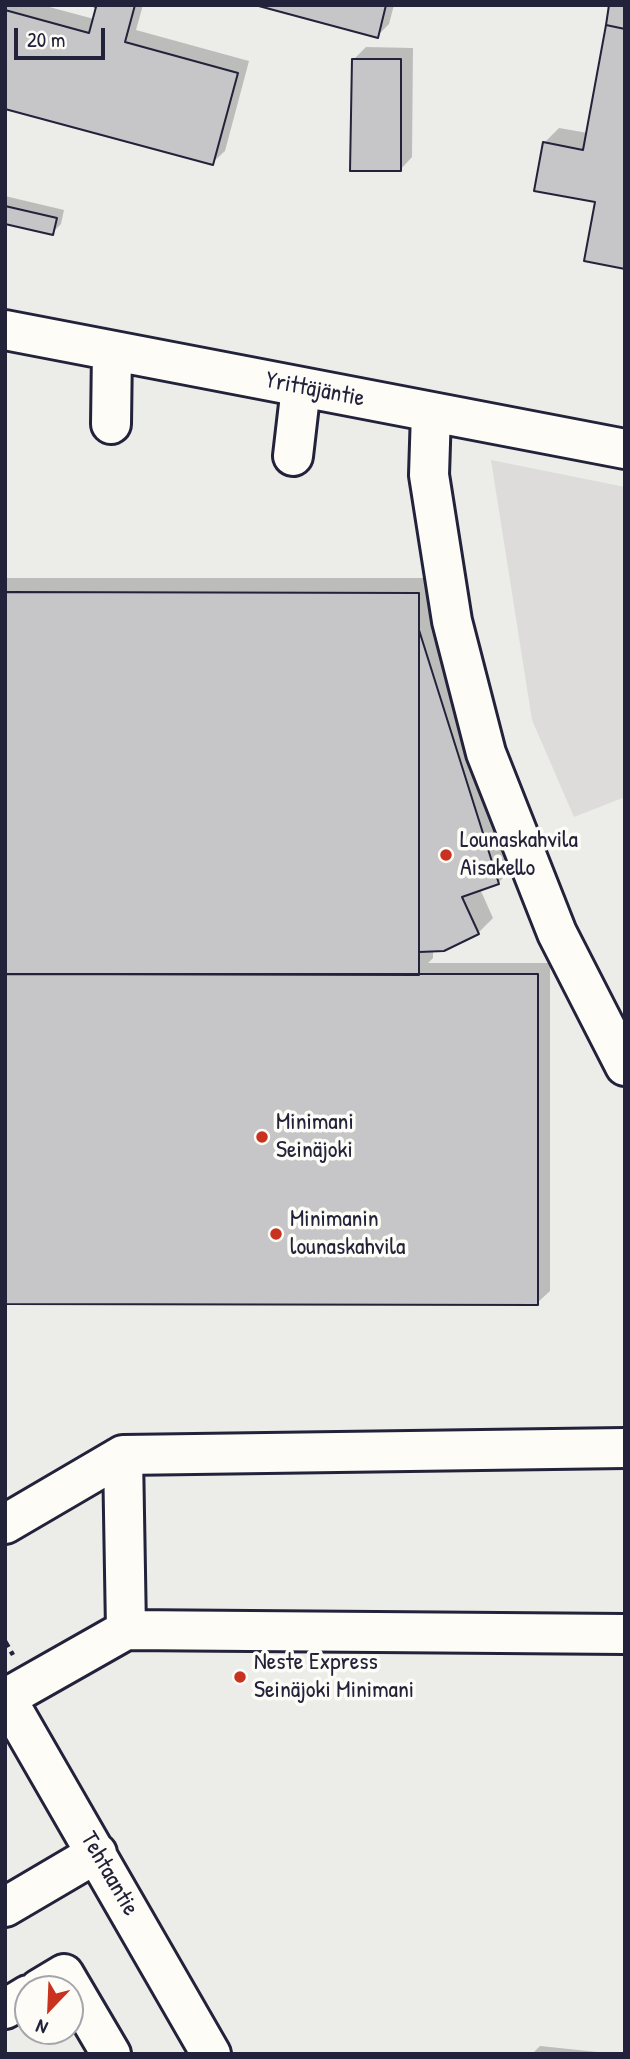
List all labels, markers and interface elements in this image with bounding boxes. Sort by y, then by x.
scale bar [18,14,108,58]
text: 20 m [27,25,65,54]
street label: Yrittäjäntie [263,366,367,414]
place label: Lounaskahvila Aisakello [460,827,578,883]
marker: Lounaskahvila Aisakello [438,847,454,863]
place label: Minimani Seinäjoki [276,1109,354,1165]
marker: Minimani Seinäjoki [254,1129,270,1145]
place label: Minimanin lounaskahvila [290,1206,405,1262]
marker: Minimanin lounaskahvila [268,1226,284,1242]
place label: Neste Express Seinäjoki Minimani [254,1649,414,1705]
marker: Neste Express Seinäjoki Minimani [232,1669,248,1685]
street label: Tehtaantie [74,1827,144,1921]
north arrow [14,1975,84,2045]
text: N [32,2014,51,2041]

